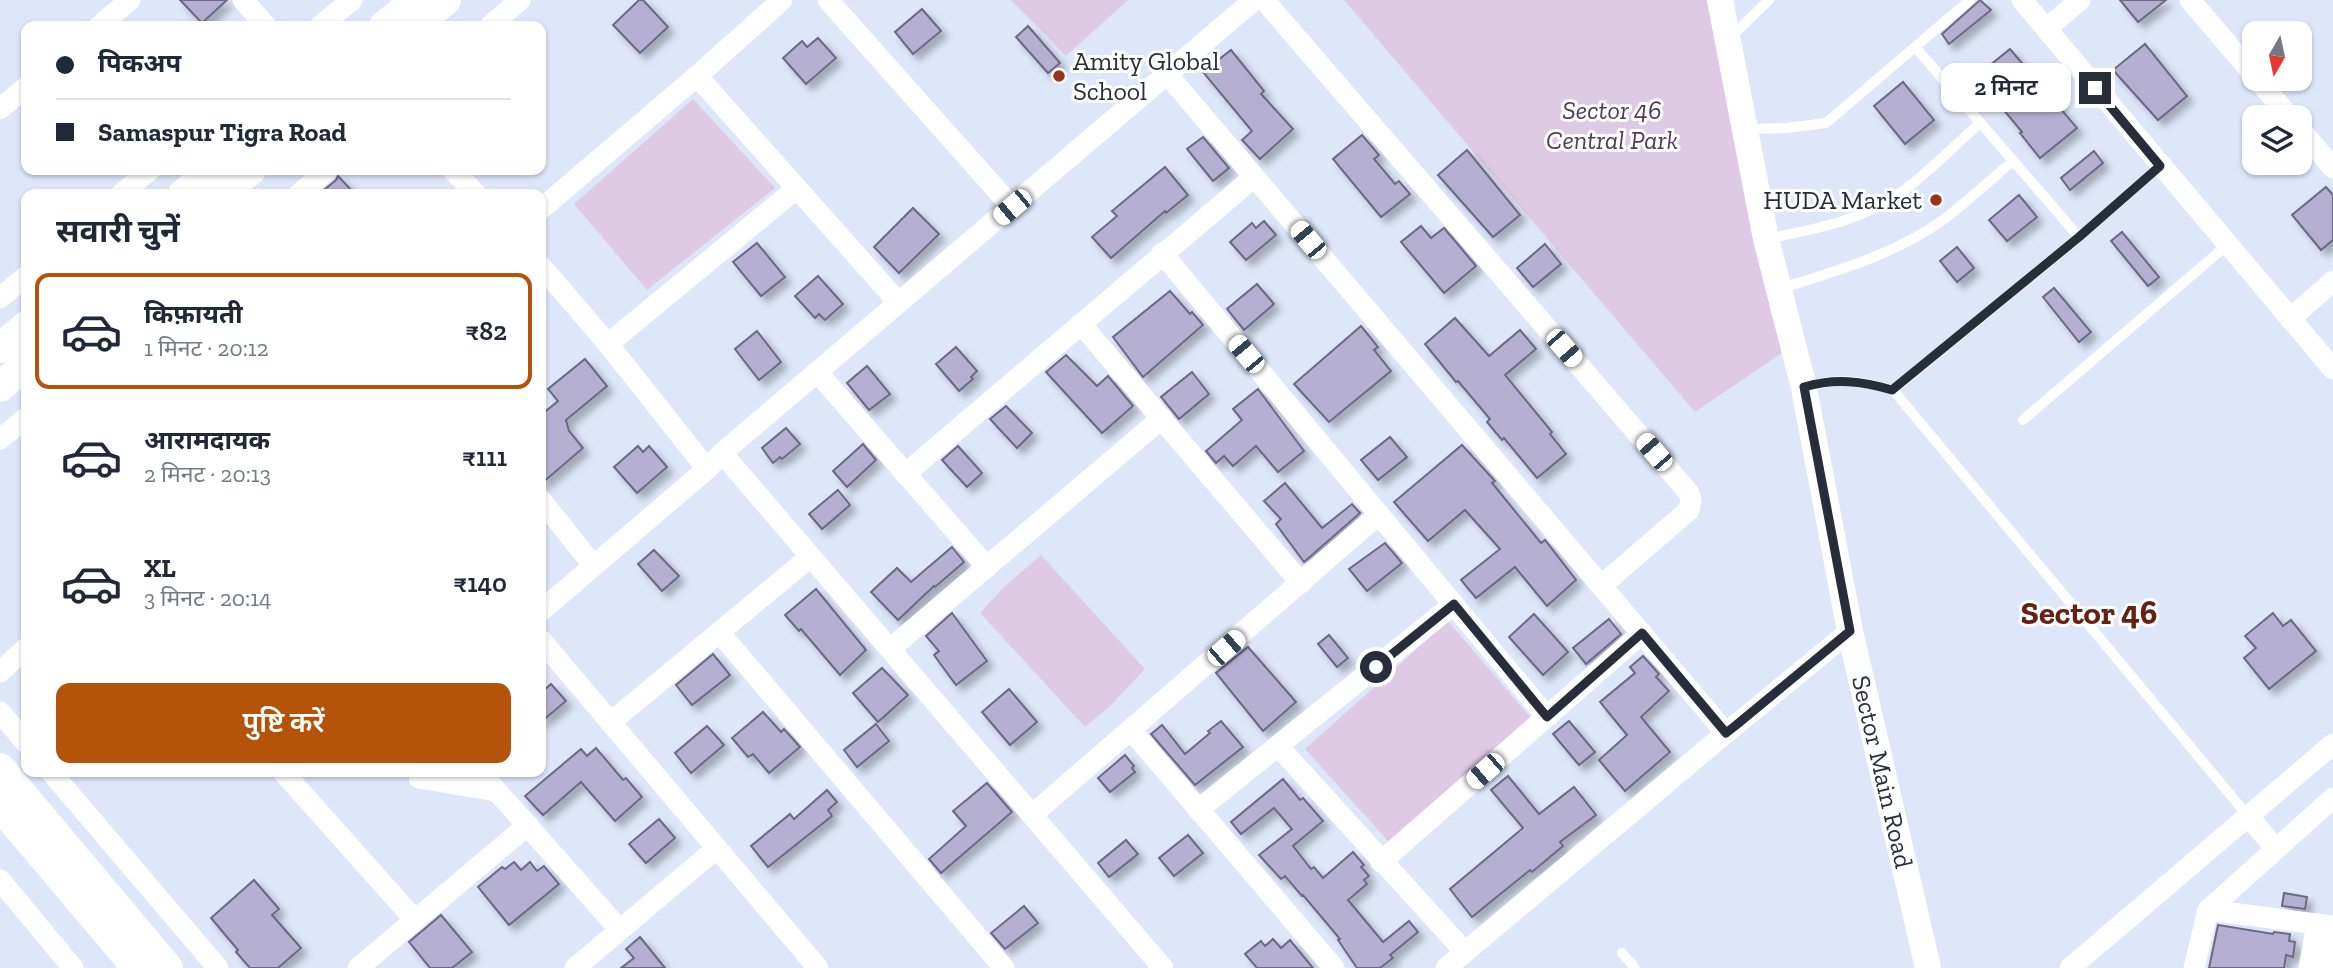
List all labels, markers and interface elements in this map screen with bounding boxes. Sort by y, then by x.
north arrow [2242,21,2312,91]
map controls [2242,21,2312,175]
place label: Amity Global School [1073,45,1219,107]
text: पिकअप [98,47,181,79]
callout: 2 मिनट [1941,64,2070,112]
marker: Amity Global School [1051,68,1067,84]
route end [2079,72,2111,104]
text: 2 मिनट [1974,73,2038,101]
park label: Sector 46 Central Park [1546,94,1678,156]
button: layers [2242,105,2312,175]
text: Samaspur Tigra Road [98,116,346,148]
place label: HUDA Market [1763,184,1922,216]
car [990,185,1035,229]
marker: HUDA Market [1928,192,1944,208]
text: सवारी चुनें [56,212,180,250]
car [1287,217,1330,263]
text: किफ़ायती [144,298,243,330]
icon: car [60,300,123,363]
text: ₹82 [465,315,507,347]
car [1543,325,1586,371]
car [1225,331,1268,377]
text: 1 मिनट · 20:12 [144,334,269,362]
text: आरामदायक [144,424,270,456]
icon: car [60,426,123,489]
car [1633,429,1676,475]
text: ₹111 [462,441,507,473]
text: 2 मिनट · 20:13 [144,460,271,488]
icon: car [60,552,123,615]
text: XL [144,552,176,584]
text: ₹140 [453,567,507,599]
text: 3 मिनट · 20:14 [144,584,272,612]
district label: Sector 46 [2021,593,2157,632]
car [1204,626,1249,670]
route start [1360,651,1392,683]
street label: Sector Main Road [1845,672,1920,871]
button: पुष्टि करें [56,683,511,763]
car [1463,749,1508,793]

